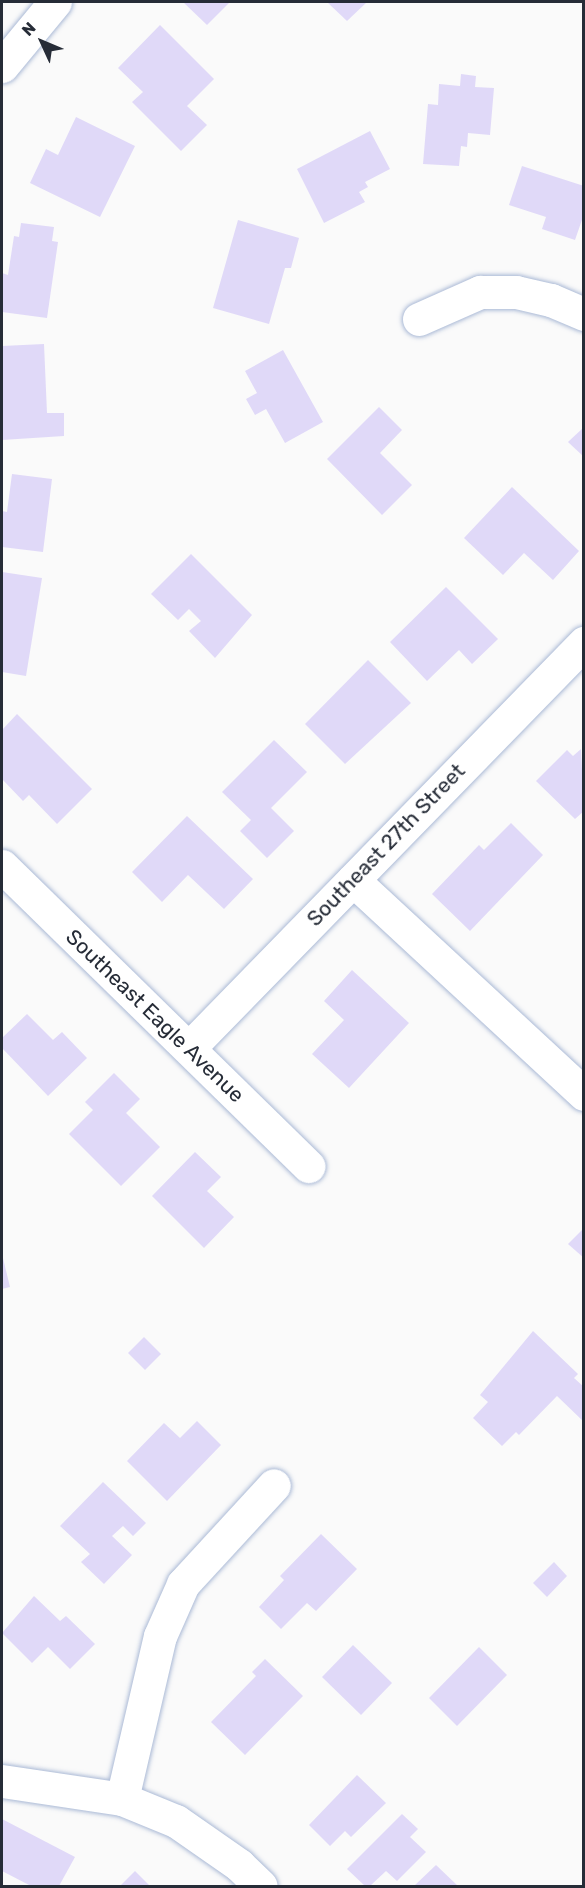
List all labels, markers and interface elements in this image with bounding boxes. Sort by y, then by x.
north arrow [12,12,72,72]
text: N [18,18,40,40]
street label: Southeast 27th Street [302,759,470,931]
street label: Southeast Eagle Avenue [60,924,250,1108]

